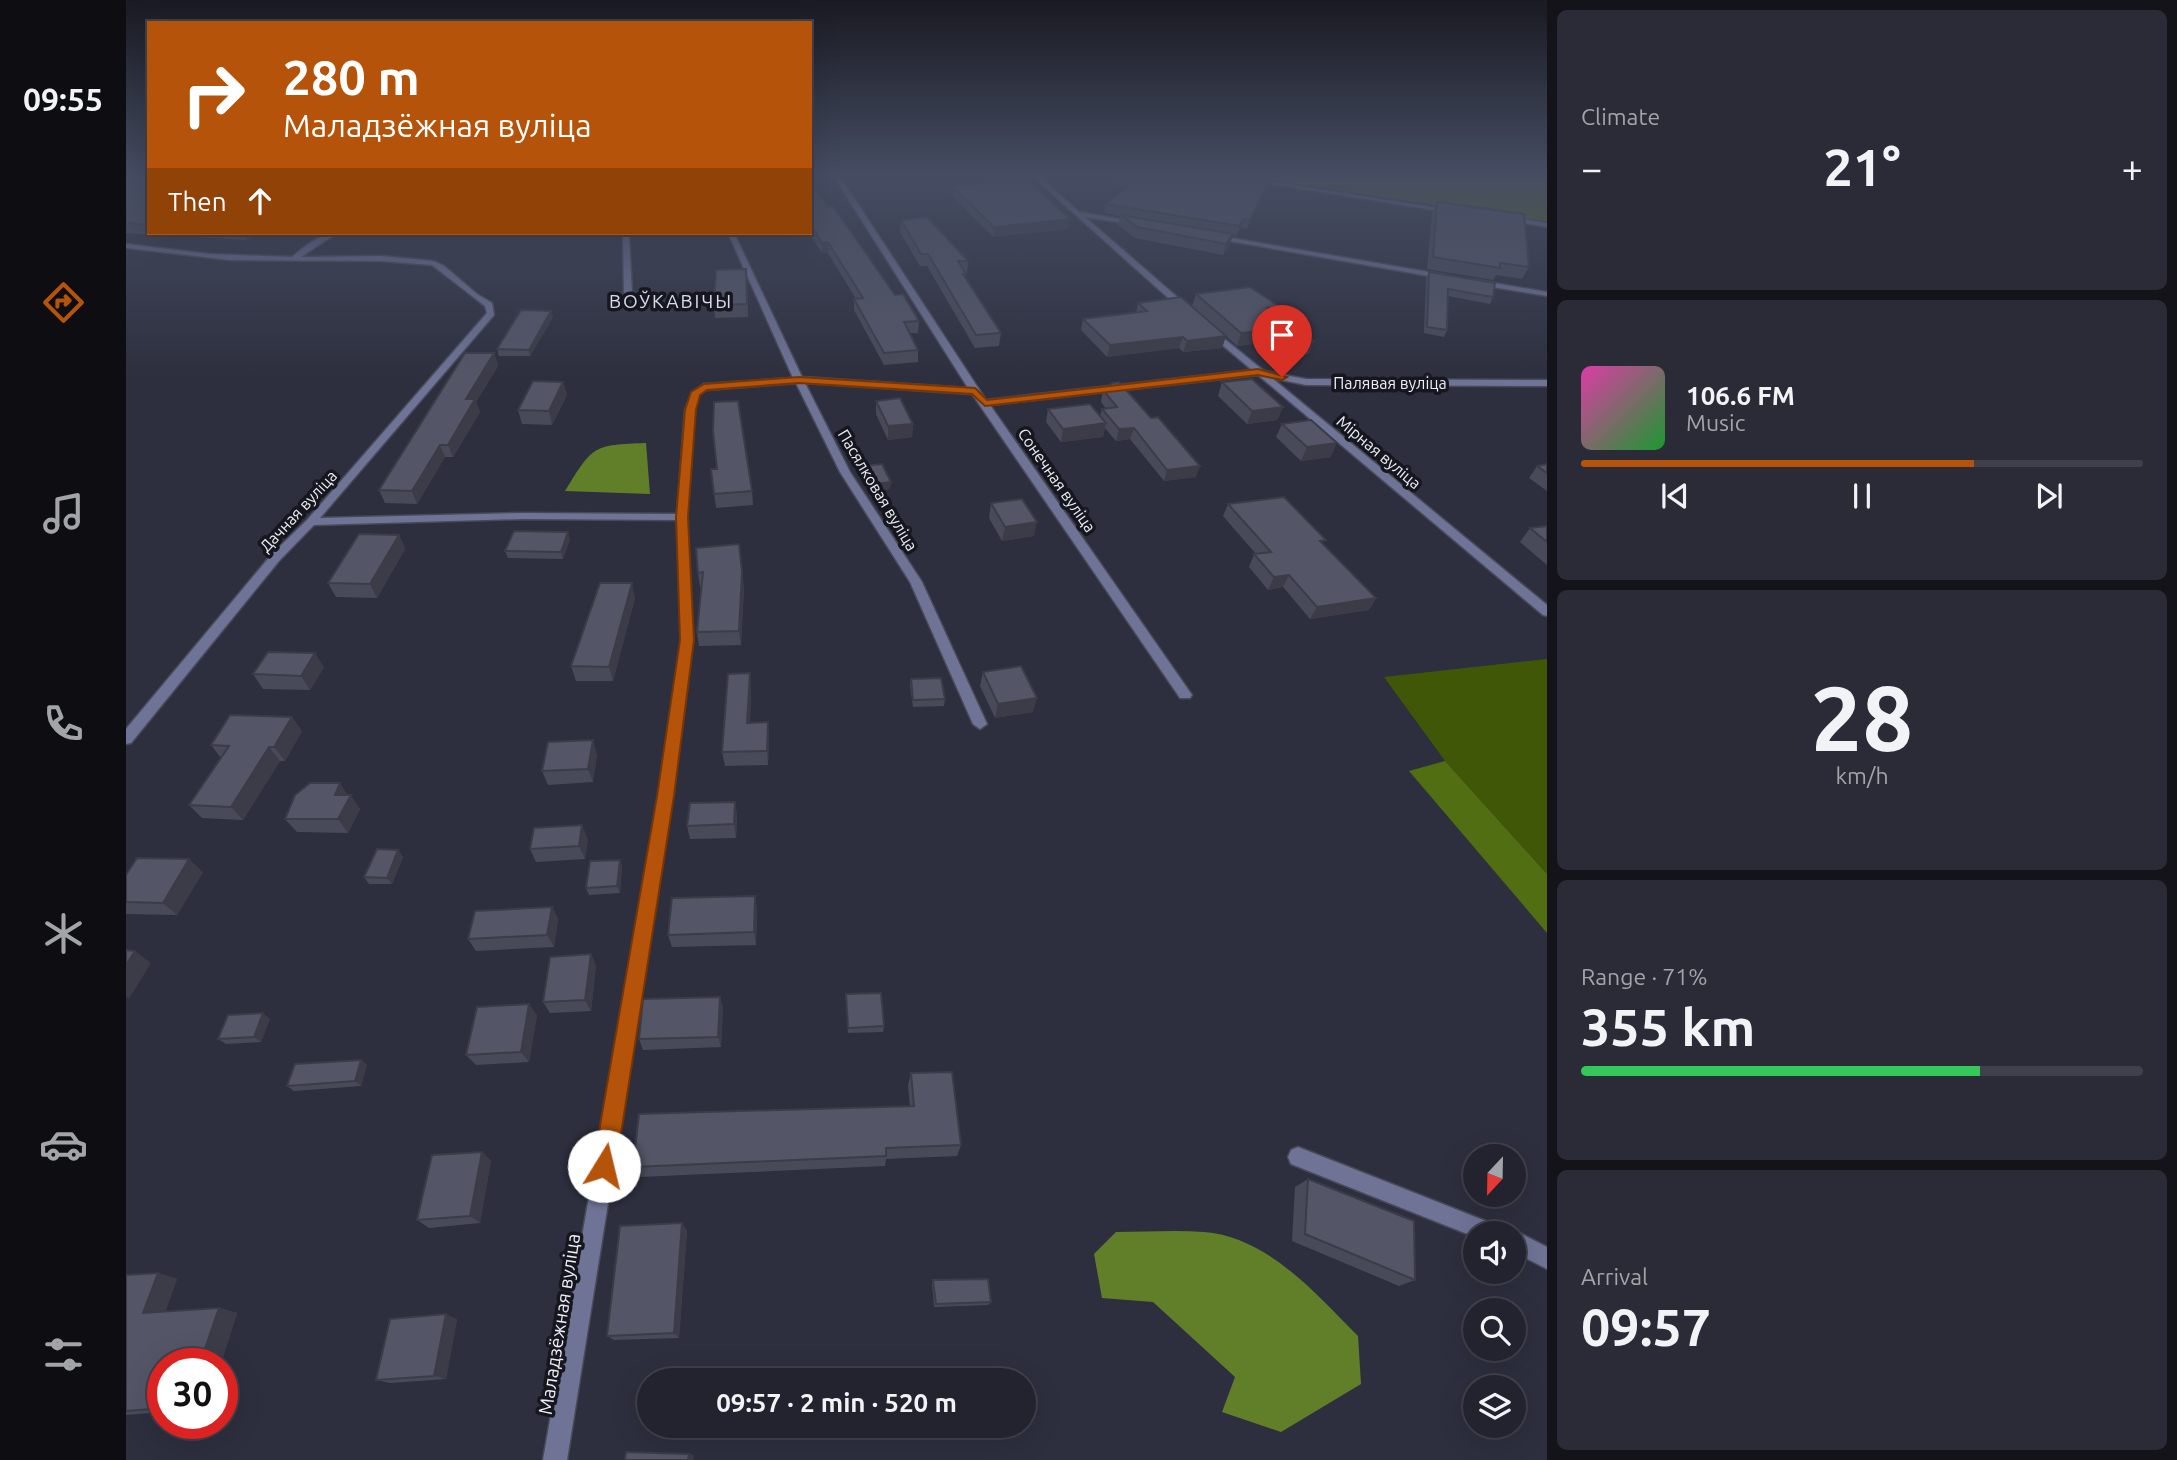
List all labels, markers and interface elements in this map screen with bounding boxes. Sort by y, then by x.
icon: right [168,49,259,140]
text: 280 m [283,49,420,104]
text: 09:55 [23,81,103,117]
text: Climate [1581,104,1660,129]
text: Маладзёжная вуліца [283,107,592,143]
text: 21° [1823,138,1901,196]
text: − [1581,147,1602,189]
text: + [2122,147,2143,189]
icon: ahead [241,182,279,220]
text: Then [168,187,227,216]
icon: directions [39,278,88,327]
district label: ВОЎКАВІЧЫ [609,290,733,312]
pin [1252,305,1312,377]
icon: arrive [1263,316,1301,354]
street label: Палявая вуліца [1333,374,1447,392]
text: 106.6 FM [1686,381,1795,410]
text: Music [1686,410,1745,435]
street label: Мірная вуліца [1333,412,1425,492]
street label: Сонечная вуліца [1014,425,1100,535]
street label: Пасялковая вуліца [835,426,921,554]
street label: Дачная вуліца [256,467,340,555]
icon: previous [1656,477,1694,515]
icon: pause [1843,477,1881,515]
icon: next [2030,477,2068,515]
icon: music [39,489,88,538]
text: 28 [1811,666,1913,768]
icon: phone [39,699,88,748]
text: km/h [1835,763,1889,788]
icon: climate [39,909,88,958]
text: Range · 71% [1581,964,1708,989]
text: 355 km [1581,998,1755,1056]
icon: car [39,1120,88,1169]
position arrow [567,1129,641,1203]
north arrow [1463,1144,1526,1208]
map controls [1463,1144,1526,1438]
button: sound [1463,1221,1526,1284]
street label: Маладзёжная вуліца [534,1232,584,1416]
text: Arrival [1581,1264,1648,1289]
button: search [1463,1298,1526,1361]
text: 09:57 [1581,1298,1711,1356]
icon: filters [39,1330,88,1379]
speed limit sign: 30 [147,1348,238,1439]
button: layers [1463,1375,1526,1438]
text: 09:57 · 2 min · 520 m [716,1388,957,1417]

